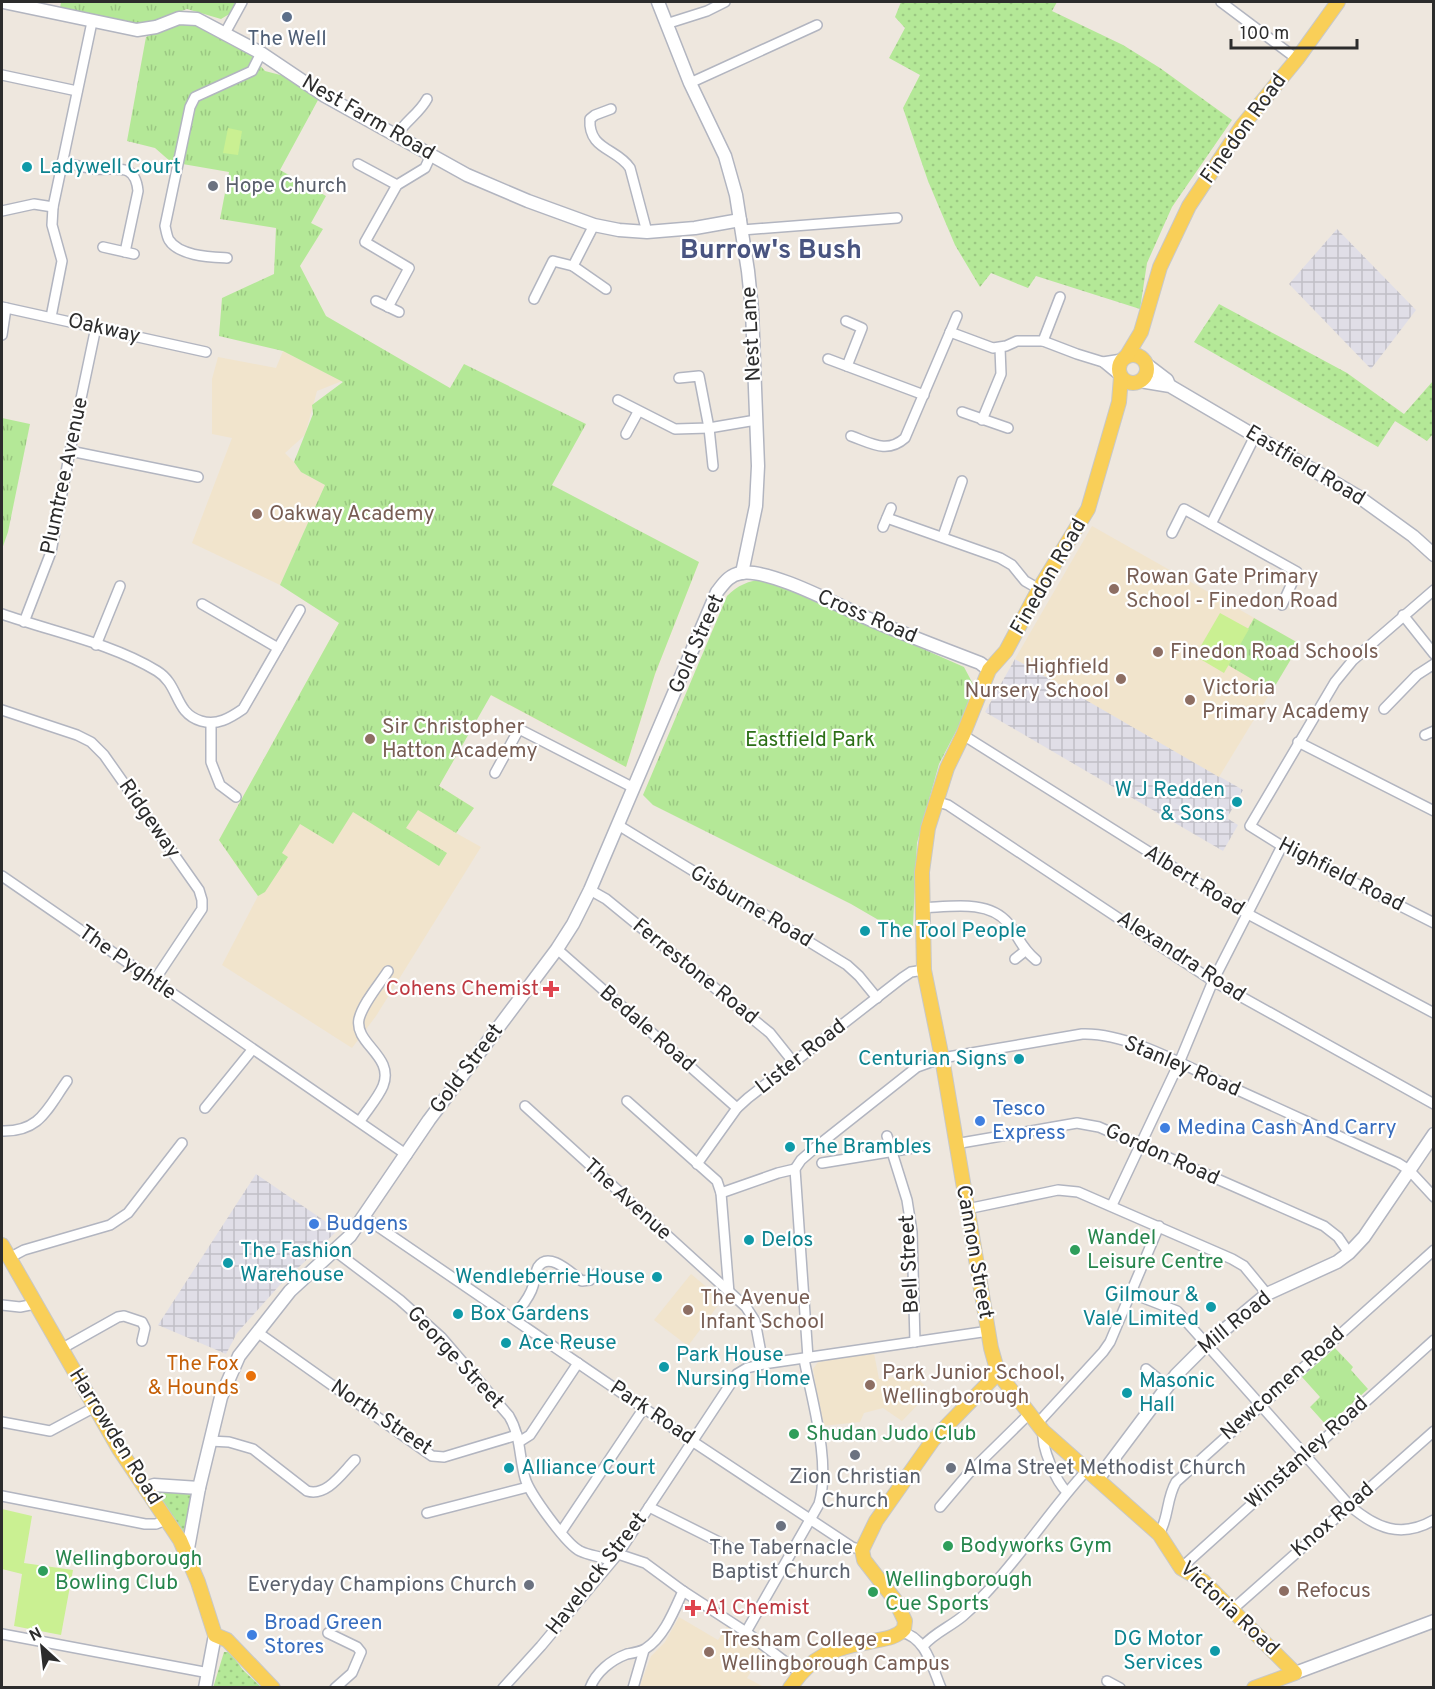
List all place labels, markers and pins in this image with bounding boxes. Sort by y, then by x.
marker: The Well [280,10,294,24]
place label: The Well [247,26,327,53]
place label: Ladywell Court [39,154,181,181]
marker: Ladywell Court [20,160,34,174]
place label: Hope Church [225,173,347,200]
marker: Hope Church [206,179,220,193]
place label: Oakway Academy [269,501,435,528]
marker: Oakway Academy [250,507,264,521]
place label: Rowan Gate Primary School - Finedon Road [1126,564,1338,615]
marker: Rowan Gate Primary School - Finedon Road [1107,582,1121,596]
place label: Finedon Road Schools [1170,639,1379,666]
marker: Finedon Road Schools [1151,645,1165,659]
place label: Highfield Nursery School [965,654,1109,705]
marker: Highfield Nursery School [1114,672,1128,686]
place label: Victoria Primary Academy [1202,675,1369,726]
marker: Victoria Primary Academy [1183,693,1197,707]
place label: Sir Christopher Hatton Academy [382,714,538,765]
marker: Sir Christopher Hatton Academy [363,732,377,746]
place label: W J Redden & Sons [1114,777,1225,828]
marker: W J Redden & Sons [1230,795,1244,809]
place label: The Tool People [877,918,1027,945]
marker: The Tool People [858,924,872,938]
place label: Cohens Chemist [385,976,539,1003]
marker: Cohens Chemist [544,982,558,996]
place label: Centurian Signs [858,1046,1007,1073]
marker: Centurian Signs [1012,1052,1026,1066]
place label: Tesco Express [992,1096,1066,1147]
marker: Tesco Express [973,1114,987,1128]
place label: Medina Cash And Carry [1177,1115,1397,1142]
marker: Medina Cash And Carry [1158,1121,1172,1135]
place label: The Brambles [802,1134,932,1161]
marker: The Brambles [783,1140,797,1154]
place label: Budgens [326,1211,408,1238]
marker: Budgens [307,1217,321,1231]
place label: Wandel Leisure Centre [1087,1225,1224,1276]
place label: Delos [761,1227,813,1254]
marker: Delos [742,1233,756,1247]
place label: The Fashion Warehouse [240,1238,352,1289]
marker: Wandel Leisure Centre [1068,1243,1082,1257]
marker: The Fashion Warehouse [221,1256,235,1270]
place label: Wendleberrie House [455,1264,645,1291]
marker: Wendleberrie House [650,1270,664,1284]
place label: Gilmour & Vale Limited [1083,1282,1199,1333]
place label: The Avenue Infant School [700,1285,825,1336]
marker: Gilmour & Vale Limited [1204,1300,1218,1314]
place label: Box Gardens [470,1301,589,1328]
marker: The Avenue Infant School [681,1303,695,1317]
marker: Box Gardens [451,1307,465,1321]
place label: Ace Reuse [518,1330,616,1357]
marker: Ace Reuse [499,1336,513,1350]
place label: Park House Nursing Home [676,1342,811,1393]
place label: The Fox & Hounds [148,1351,239,1402]
marker: Park House Nursing Home [657,1360,671,1374]
place label: Park Junior School, Wellingborough [882,1360,1064,1411]
place label: Masonic Hall [1139,1368,1215,1419]
marker: The Fox & Hounds [244,1369,258,1383]
marker: Park Junior School, Wellingborough [863,1378,877,1392]
marker: Masonic Hall [1120,1386,1134,1400]
place label: Shudan Judo Club [806,1421,976,1448]
marker: Shudan Judo Club [787,1427,801,1441]
marker: Zion Christian Church [848,1448,862,1462]
place label: Alliance Court [521,1455,656,1482]
place label: Alma Street Methodist Church [963,1455,1246,1482]
marker: Alliance Court [502,1461,516,1475]
marker: Alma Street Methodist Church [944,1461,958,1475]
place label: Zion Christian Church [789,1464,921,1515]
marker: The Tabernacle Baptist Church [774,1519,788,1533]
place label: Bodyworks Gym [960,1533,1112,1560]
place label: The Tabernacle Baptist Church [709,1535,853,1586]
marker: Bodyworks Gym [941,1539,955,1553]
place label: Wellingborough Bowling Club [55,1546,202,1597]
marker: Wellingborough Bowling Club [36,1564,50,1578]
place label: Wellingborough Cue Sports [885,1567,1032,1618]
place label: Everyday Champions Church [248,1572,517,1599]
marker: Everyday Champions Church [522,1578,536,1592]
place label: Refocus [1296,1578,1371,1605]
marker: Refocus [1277,1584,1291,1598]
marker: Wellingborough Cue Sports [866,1585,880,1599]
place label: A1 Chemist [705,1595,810,1622]
marker: A1 Chemist [686,1601,700,1615]
place label: Broad Green Stores [264,1610,383,1661]
place label: DG Motor Services [1113,1626,1203,1677]
place label: Tresham College - Wellingborough Campus [721,1627,950,1678]
marker: Broad Green Stores [245,1628,259,1642]
marker: DG Motor Services [1208,1644,1222,1658]
marker: Tresham College - Wellingborough Campus [702,1645,716,1659]

